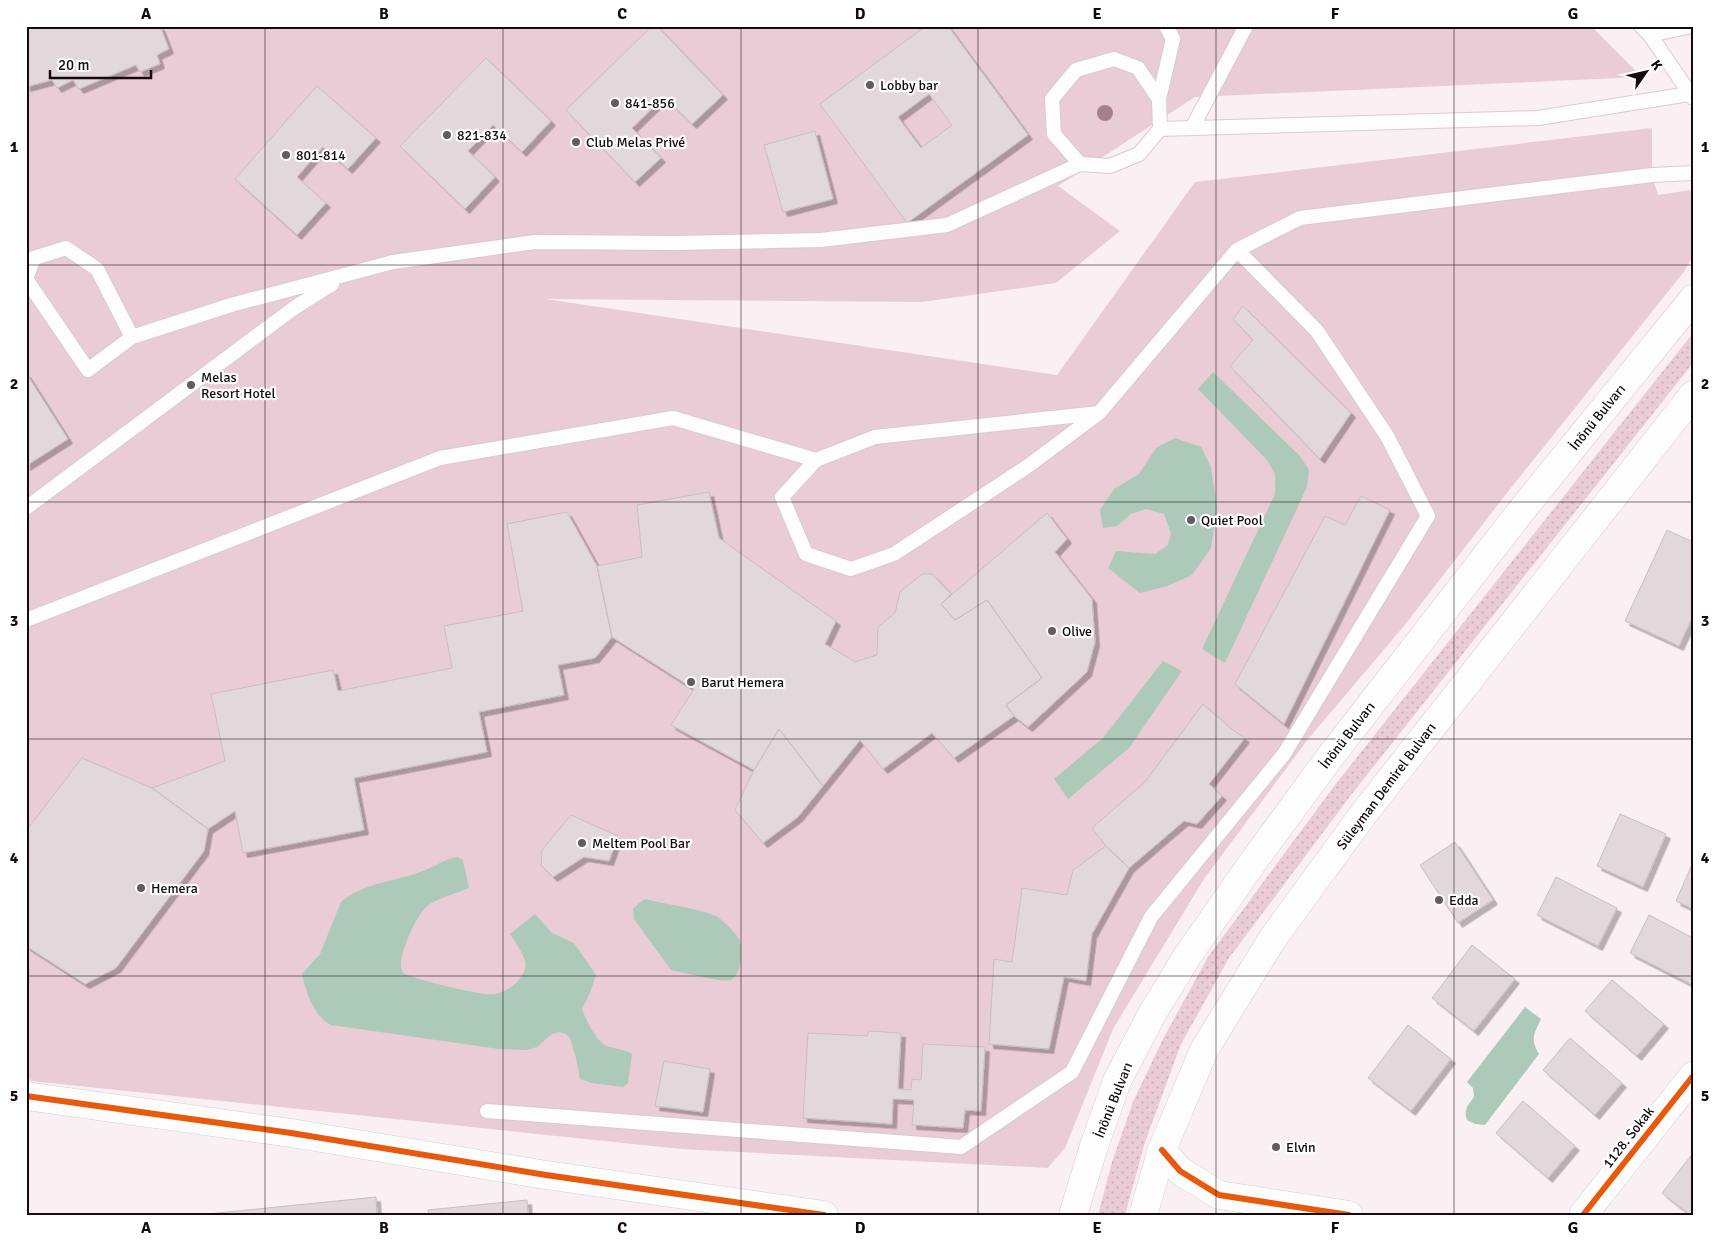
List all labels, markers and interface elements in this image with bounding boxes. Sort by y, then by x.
text: A [141,4,152,24]
text: B [379,4,389,24]
text: C [617,4,627,24]
text: D [855,4,866,24]
text: E [1092,4,1102,24]
text: F [1331,4,1340,24]
text: G [1568,4,1578,24]
scale bar [50,48,151,80]
north arrow [1622,48,1672,98]
text: 20 m [58,56,89,74]
text: K [1647,57,1666,74]
place label: Lobby bar [880,77,939,94]
marker: Lobby bar [864,79,876,91]
place label: 841-856 [625,95,675,112]
marker: 841-856 [609,97,621,109]
place label: 821-834 [457,127,507,144]
marker: 821-834 [441,129,453,141]
place label: Club Melas Privé [586,134,685,151]
marker: Club Melas Privé [570,136,582,148]
text: 1 [10,137,19,157]
text: 1 [1701,137,1710,157]
place label: 801-814 [296,147,346,164]
marker: 801-814 [280,149,292,161]
place label: Melas Resort Hotel [201,369,276,402]
text: 2 [10,374,18,394]
text: 2 [1701,374,1709,394]
marker: Melas Resort Hotel [185,379,197,391]
street label: İnönü Bulvarı [1566,381,1629,454]
place label: Quiet Pool [1201,512,1263,529]
marker: Quiet Pool [1185,514,1197,526]
text: 3 [10,611,18,631]
text: 3 [1701,611,1709,631]
place label: Olive [1062,623,1092,640]
marker: Olive [1046,625,1058,637]
place label: Barut Hemera [701,674,784,691]
marker: Barut Hemera [685,676,697,688]
street label: İnönü Bulvarı [1316,698,1379,772]
street label: Süleyman Demirel Bulvarı [1333,719,1440,853]
place label: Meltem Pool Bar [592,835,691,852]
marker: Meltem Pool Bar [576,837,588,849]
text: 4 [10,848,19,868]
text: 4 [1701,848,1710,868]
place label: Hemera [151,880,198,897]
marker: Hemera [135,882,147,894]
place label: Edda [1449,892,1479,909]
marker: Edda [1433,894,1445,906]
street label: İnönü Bulvarı [1091,1060,1136,1141]
text: 5 [10,1086,18,1106]
text: 5 [1701,1086,1709,1106]
street label: 1128. Sokak [1599,1103,1658,1171]
place label: Elvin [1286,1139,1316,1156]
marker: Elvin [1270,1141,1282,1153]
text: A [141,1218,152,1238]
text: B [379,1218,389,1238]
text: C [617,1218,627,1238]
text: D [855,1218,866,1238]
text: E [1092,1218,1102,1238]
text: F [1331,1218,1340,1238]
text: G [1568,1218,1578,1238]

